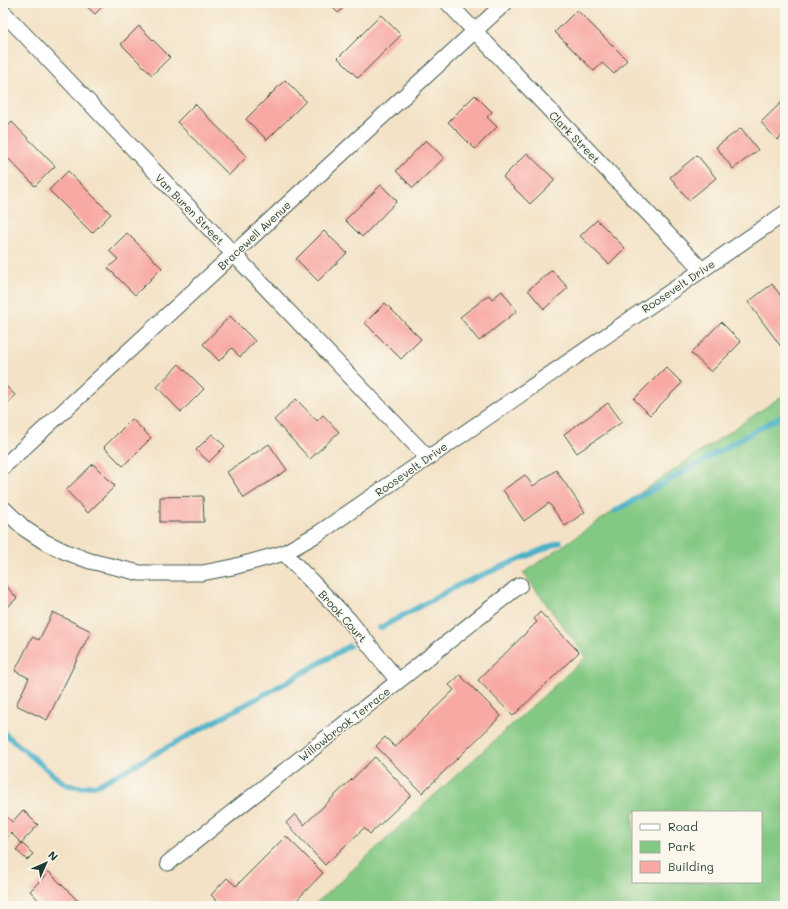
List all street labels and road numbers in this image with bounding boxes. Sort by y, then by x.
street label: Clark Street [546,108,604,167]
street label: Van Buren Street [152,170,228,248]
street label: Bracewell Avenue [214,197,294,273]
street label: Roosevelt Drive [639,256,718,316]
street label: Roosevelt Drive [372,438,450,500]
street label: Brook Court [316,587,371,645]
street label: Willowbrook Terrace [295,683,393,765]

